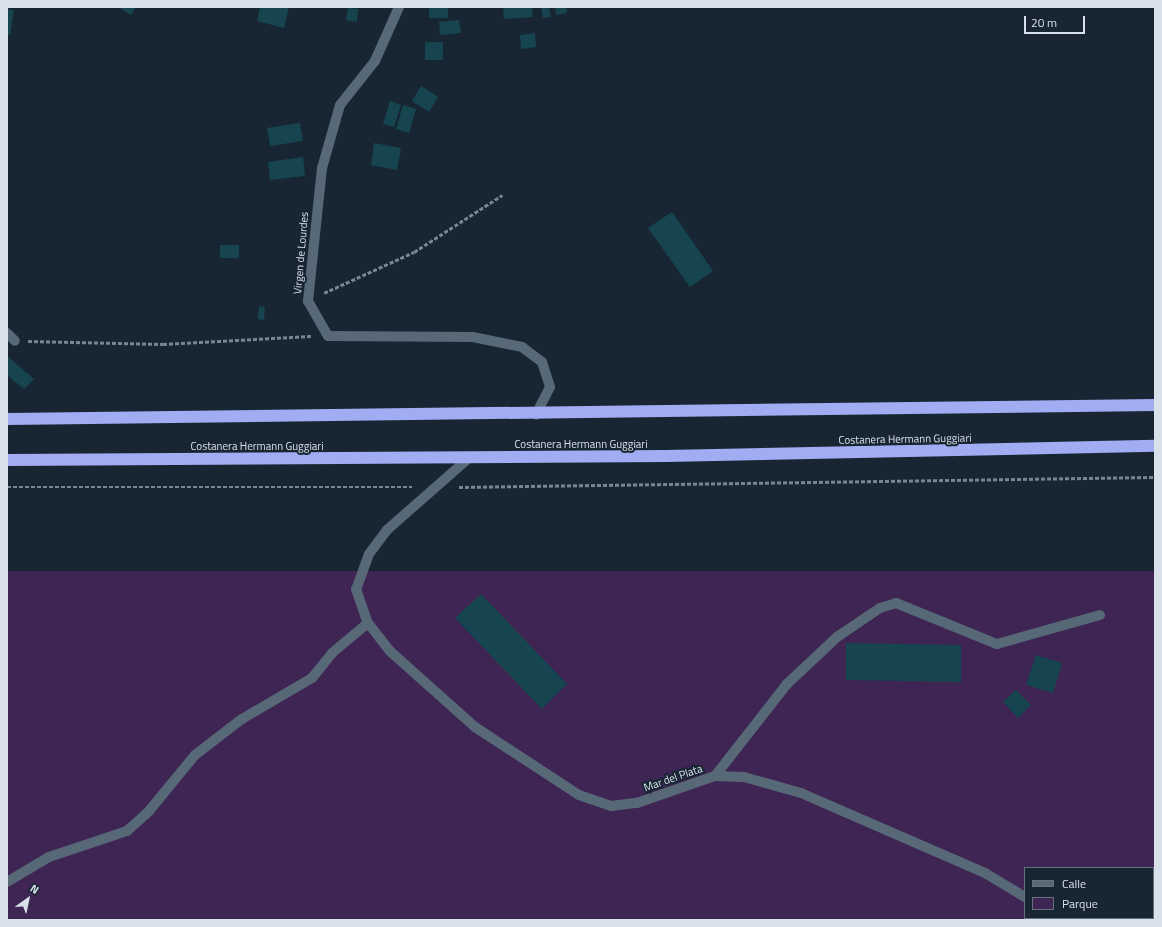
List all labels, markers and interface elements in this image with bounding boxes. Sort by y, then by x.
scale bar [1026,8,1087,34]
text: 20 m [1031,13,1057,32]
street label: Virgen de Lourdes [291,211,311,295]
street label: Costanera Hermann Guggiari [838,431,972,447]
street label: Costanera Hermann Guggiari [514,437,648,451]
street label: Costanera Hermann Guggiari [190,439,324,453]
street label: Mar del Plata [642,762,704,794]
legend [1024,867,1154,919]
text: Calle [1062,874,1086,893]
north arrow [8,879,48,919]
text: N [27,880,42,898]
text: Parque [1062,894,1098,913]

